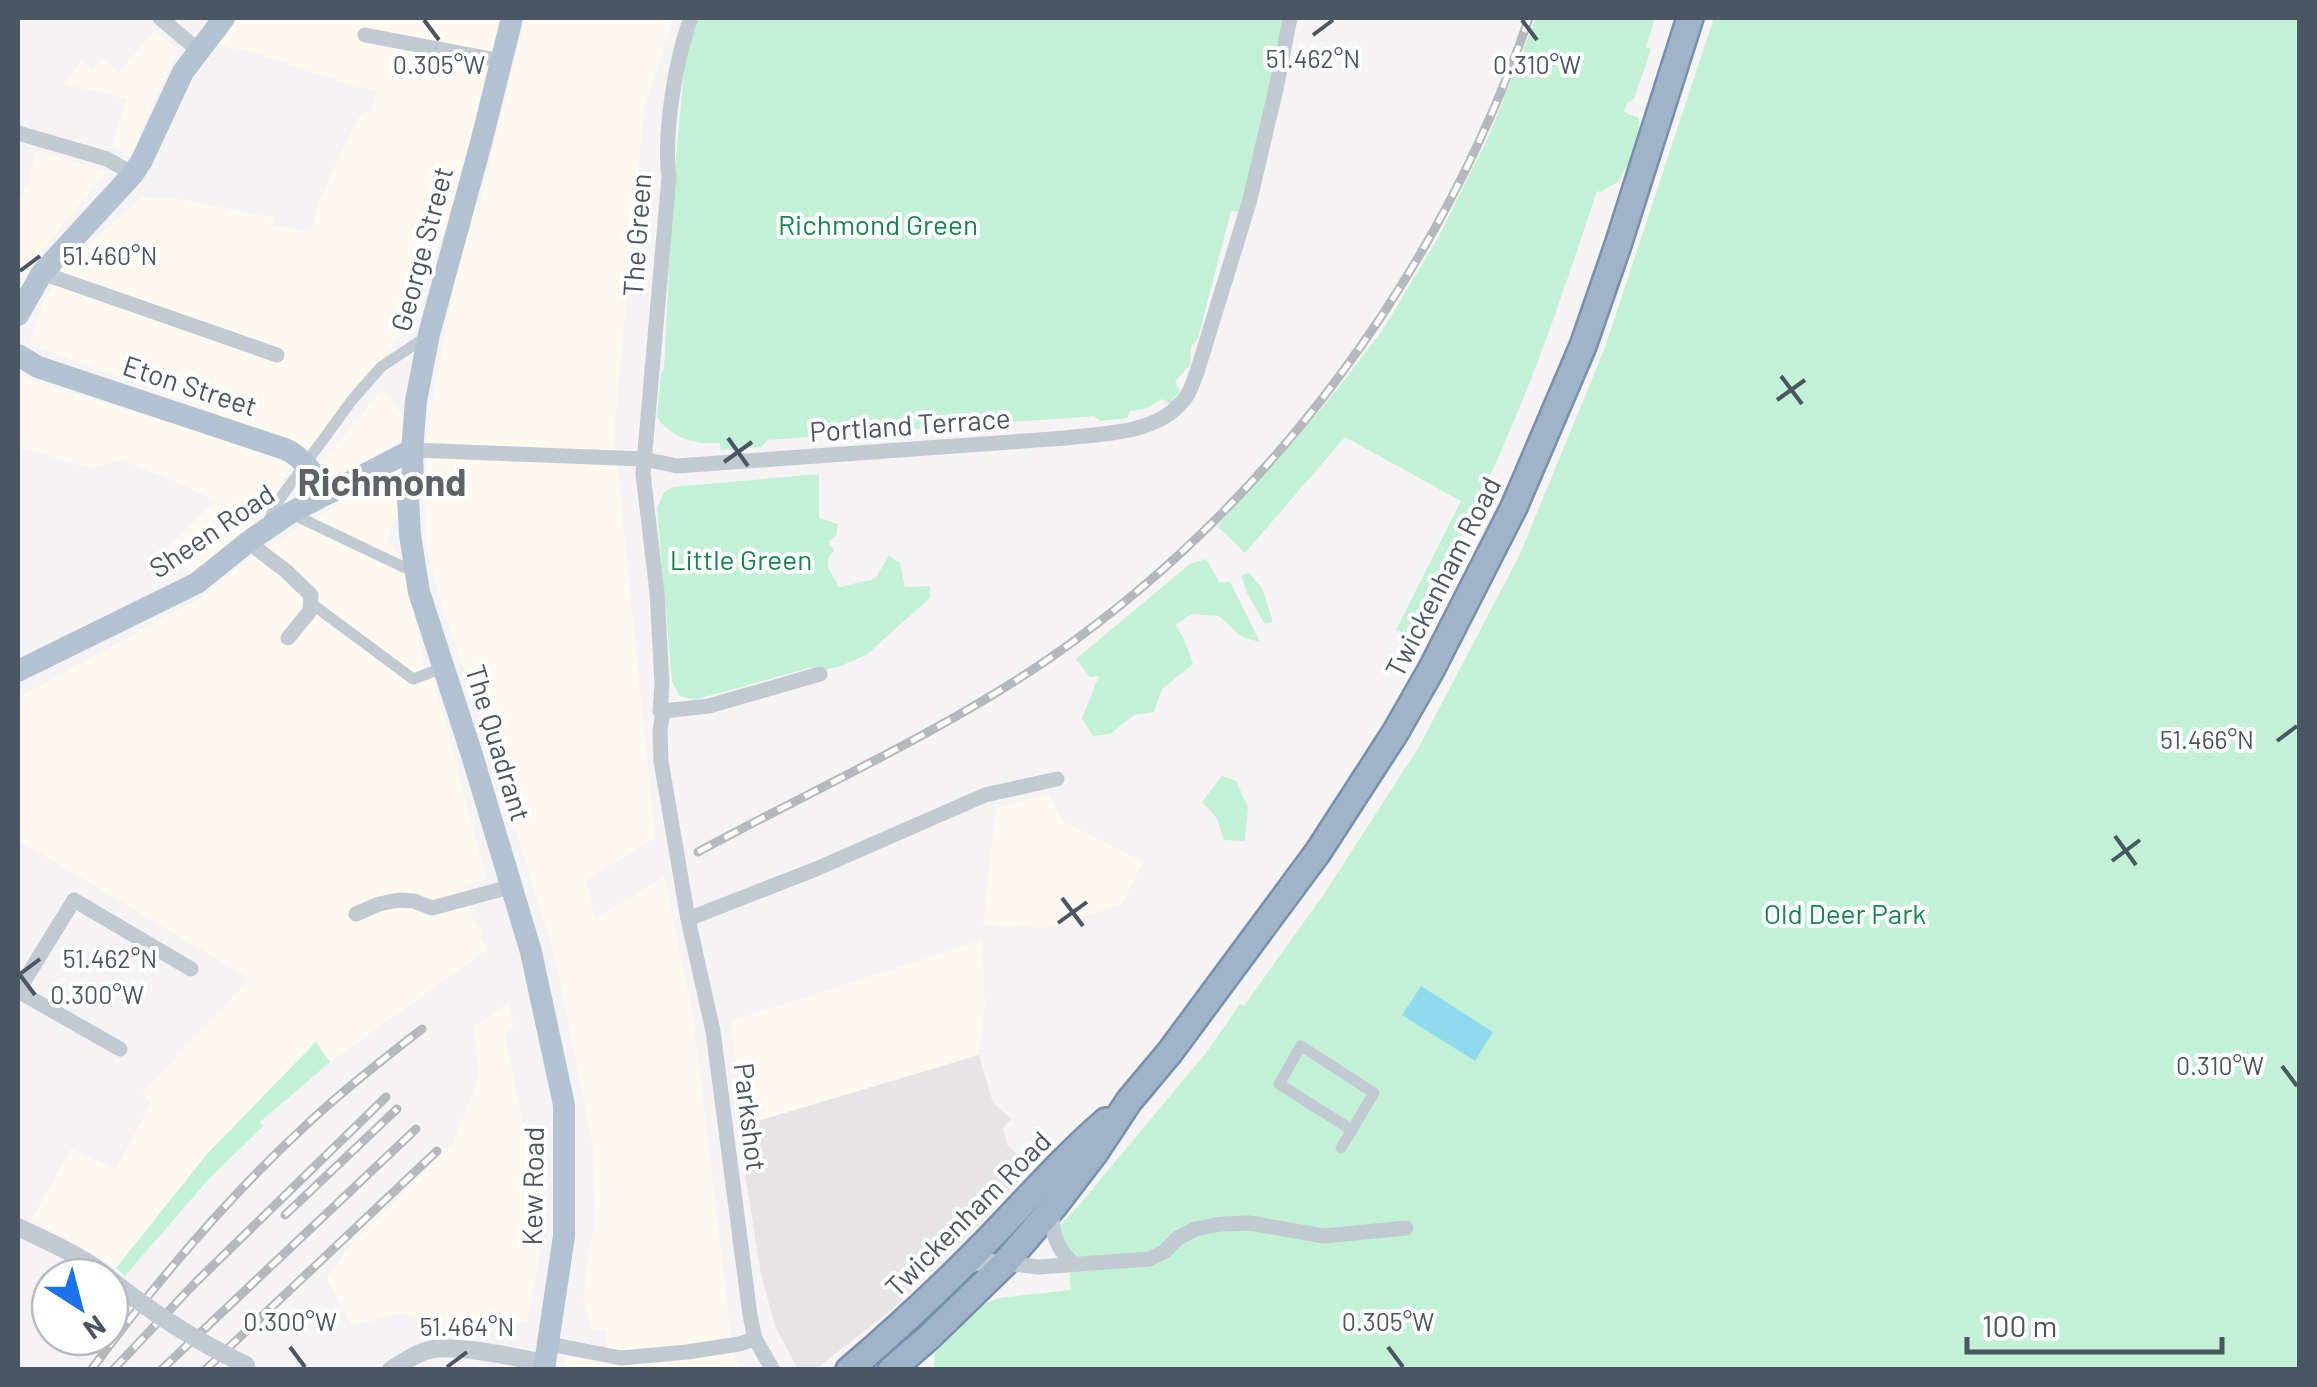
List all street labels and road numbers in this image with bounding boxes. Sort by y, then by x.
street label: George Street [383,163,459,335]
street label: The Green [615,172,657,298]
street label: Eton Street [119,347,262,423]
street label: Portland Terrace [808,400,1012,448]
street label: Twickenham Road [1377,471,1507,682]
street label: Sheen Road [142,476,281,584]
street label: The Quadrant [459,660,539,825]
street label: Parkshot [728,1061,774,1173]
street label: Twickenham Road [877,1123,1057,1303]
street label: Kew Road [514,1126,550,1246]

